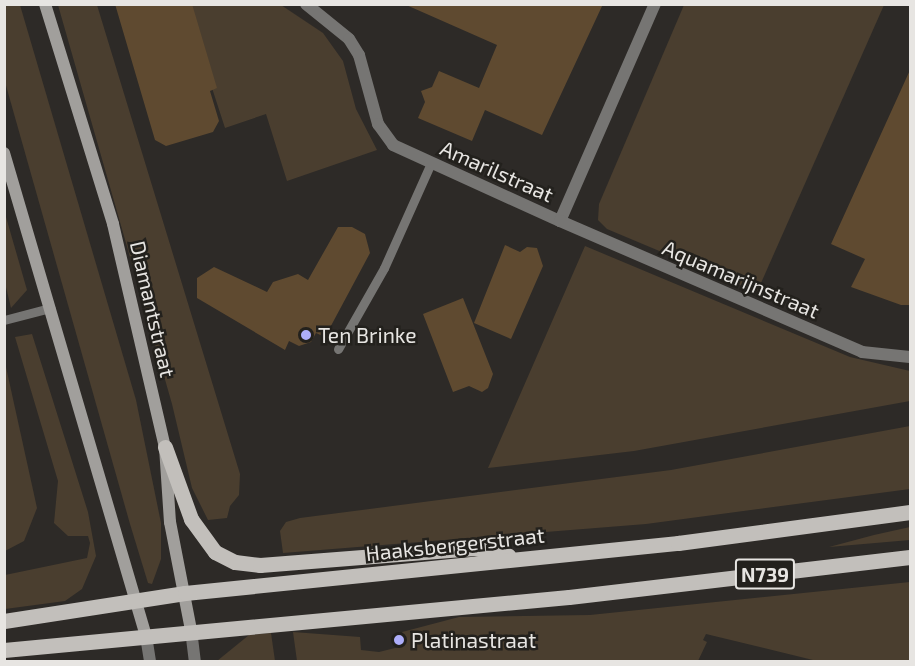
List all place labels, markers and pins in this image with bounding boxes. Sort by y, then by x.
place label: Ten Brinke [318,322,417,348]
marker: Ten Brinke [299,328,313,342]
place label: Platinastraat [411,627,536,653]
marker: Platinastraat [392,633,406,647]

